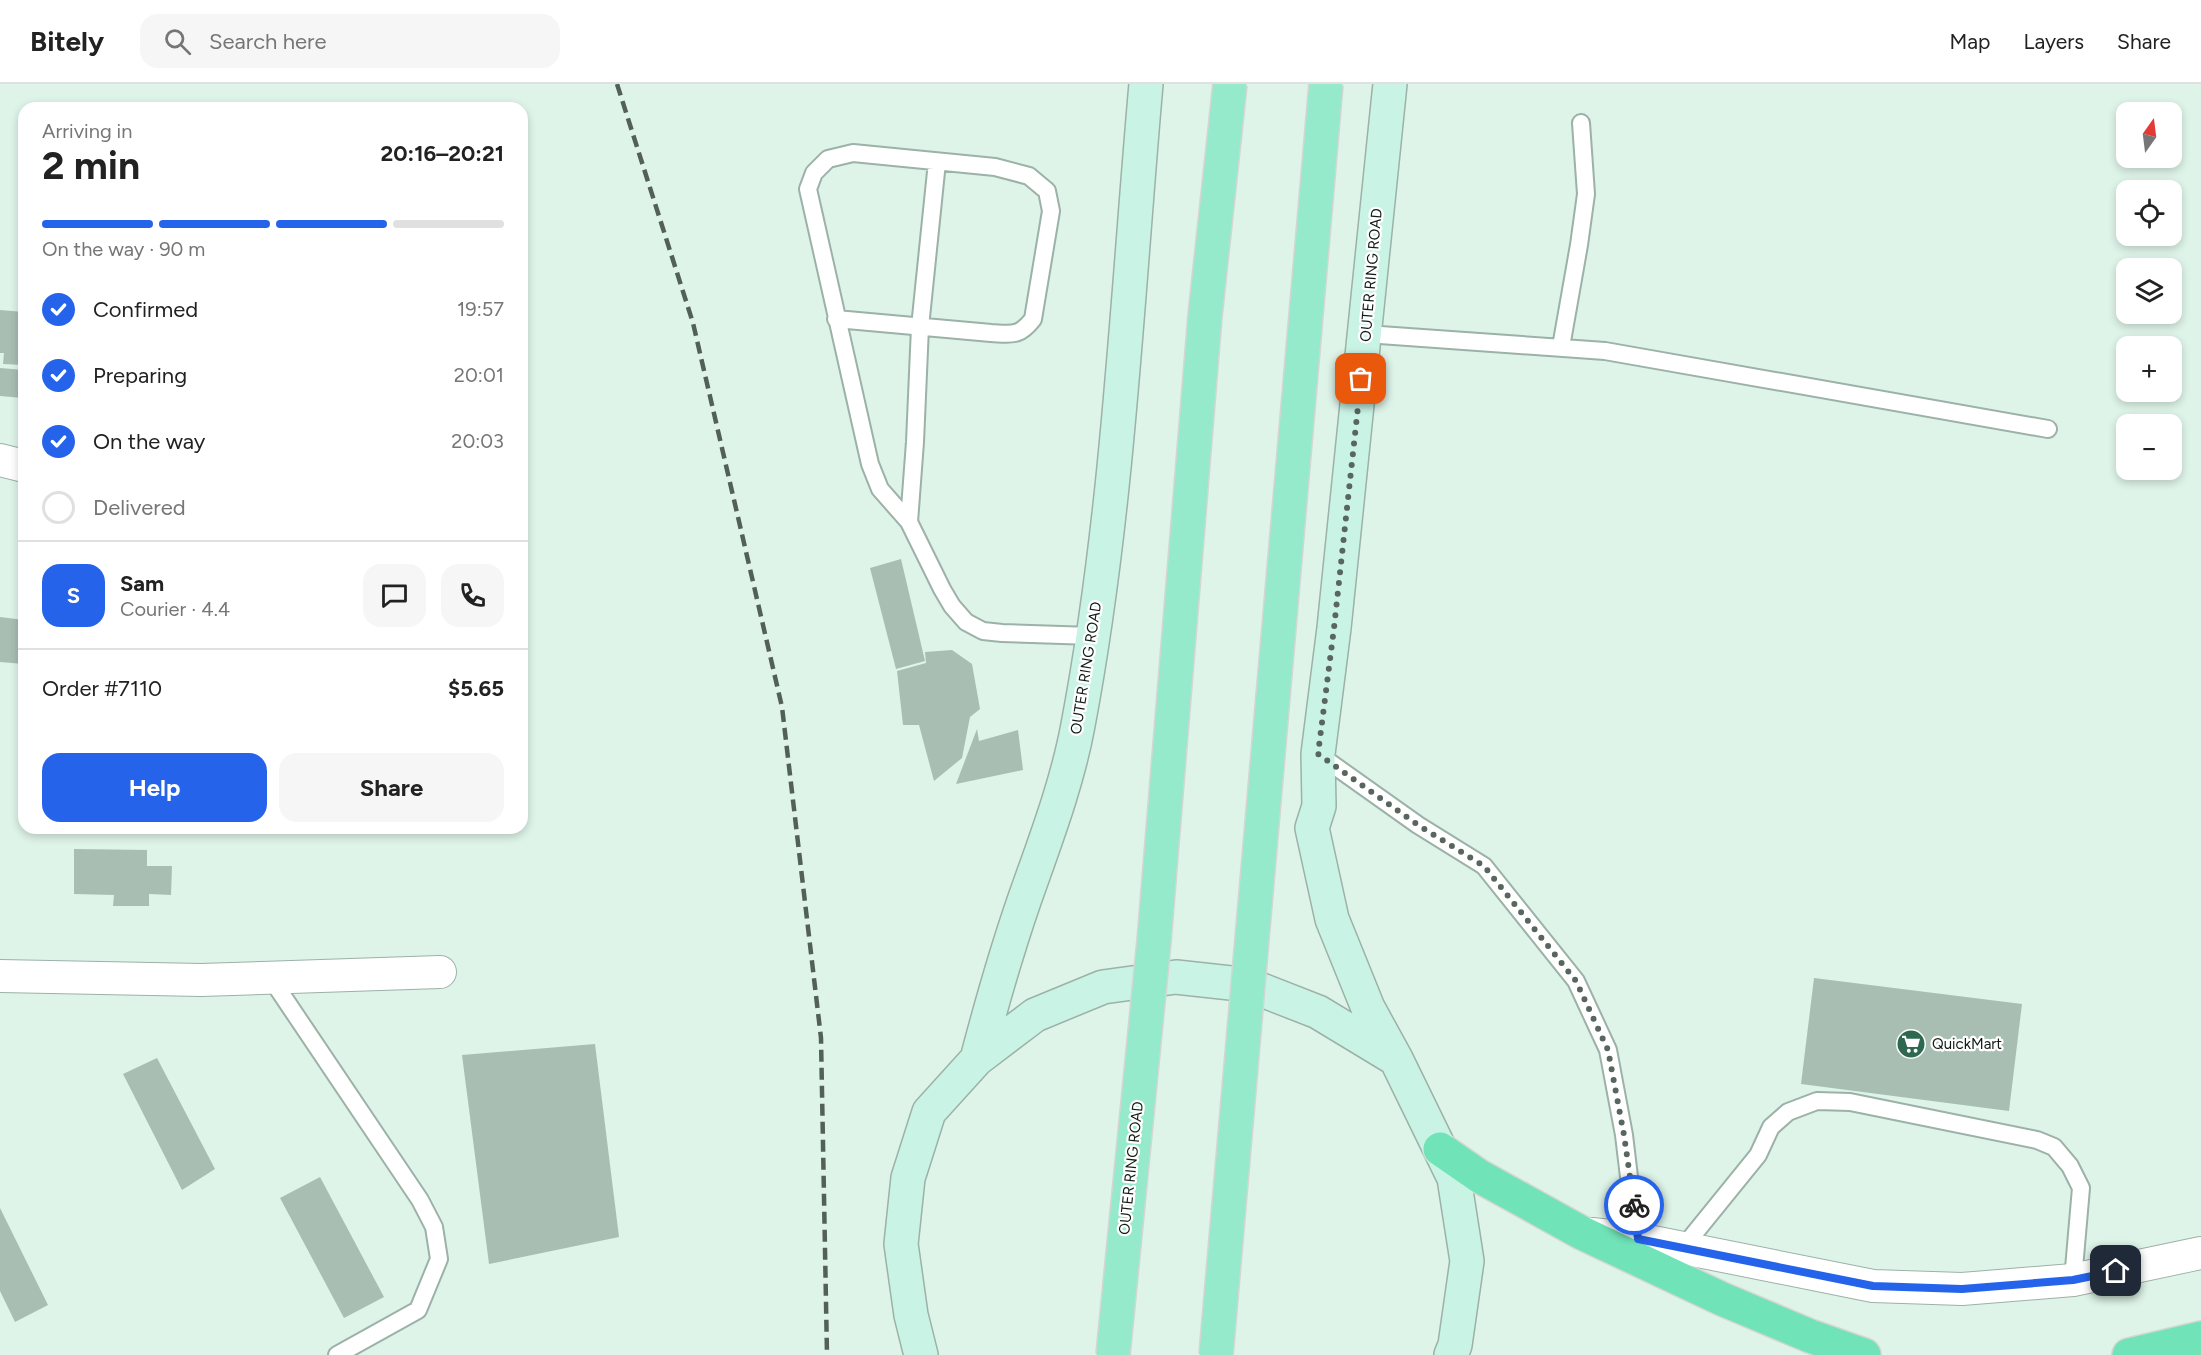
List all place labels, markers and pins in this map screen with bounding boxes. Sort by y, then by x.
pin [1335,353,1386,404]
supermarket icon: QuickMart [1895,1028,1927,1060]
place label: QuickMart [1932,1035,2002,1053]
pin [2090,1245,2141,1296]

